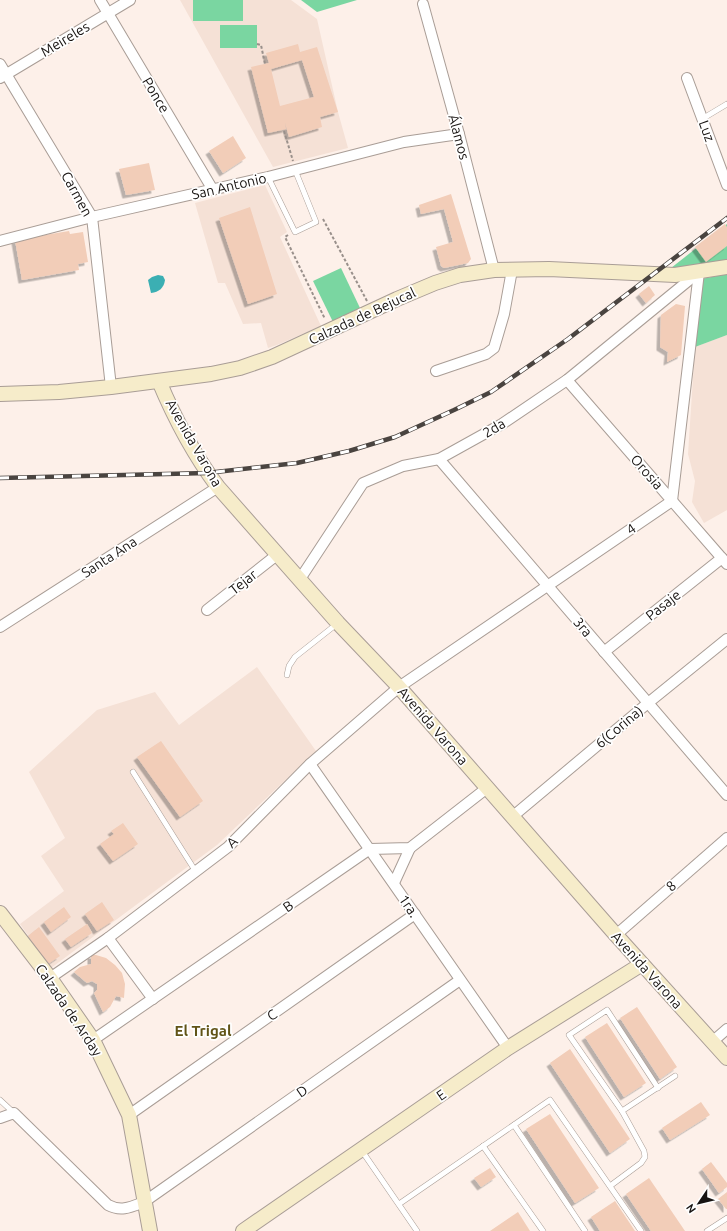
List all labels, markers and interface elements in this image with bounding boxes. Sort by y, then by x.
street label: Meireles [38,18,92,60]
street label: Ponce [139,74,173,116]
street label: Álamos [445,112,474,161]
street label: Luz [696,118,718,144]
street label: Carmen [58,169,96,219]
street label: San Antonio [190,170,268,202]
street label: Calzada de Bejucal [306,284,418,348]
street label: Avenida Varona [163,397,225,489]
street label: 2da [480,415,508,441]
street label: Orosia [628,451,666,493]
street label: 4 [623,520,639,538]
street label: Santa Ana [78,533,140,581]
street label: Tejar [226,566,261,598]
street label: Pasaje [642,586,684,624]
street label: 3ra [570,614,596,640]
street label: Avenida Varona [395,684,471,768]
street label: 6(Corina) [592,703,646,751]
street label: A [223,833,241,851]
street label: 8 [663,877,679,895]
street label: 1ra. [396,892,422,920]
street label: B [280,897,296,915]
street label: Avenida Varona [608,928,686,1012]
street label: Calzada de Arday [32,961,106,1059]
street label: C [264,1006,280,1024]
district label: El Trigal [175,1022,232,1039]
street label: D [293,1082,311,1100]
street label: E [433,1086,449,1104]
north arrow [679,1183,719,1223]
text: N [684,1202,698,1216]

